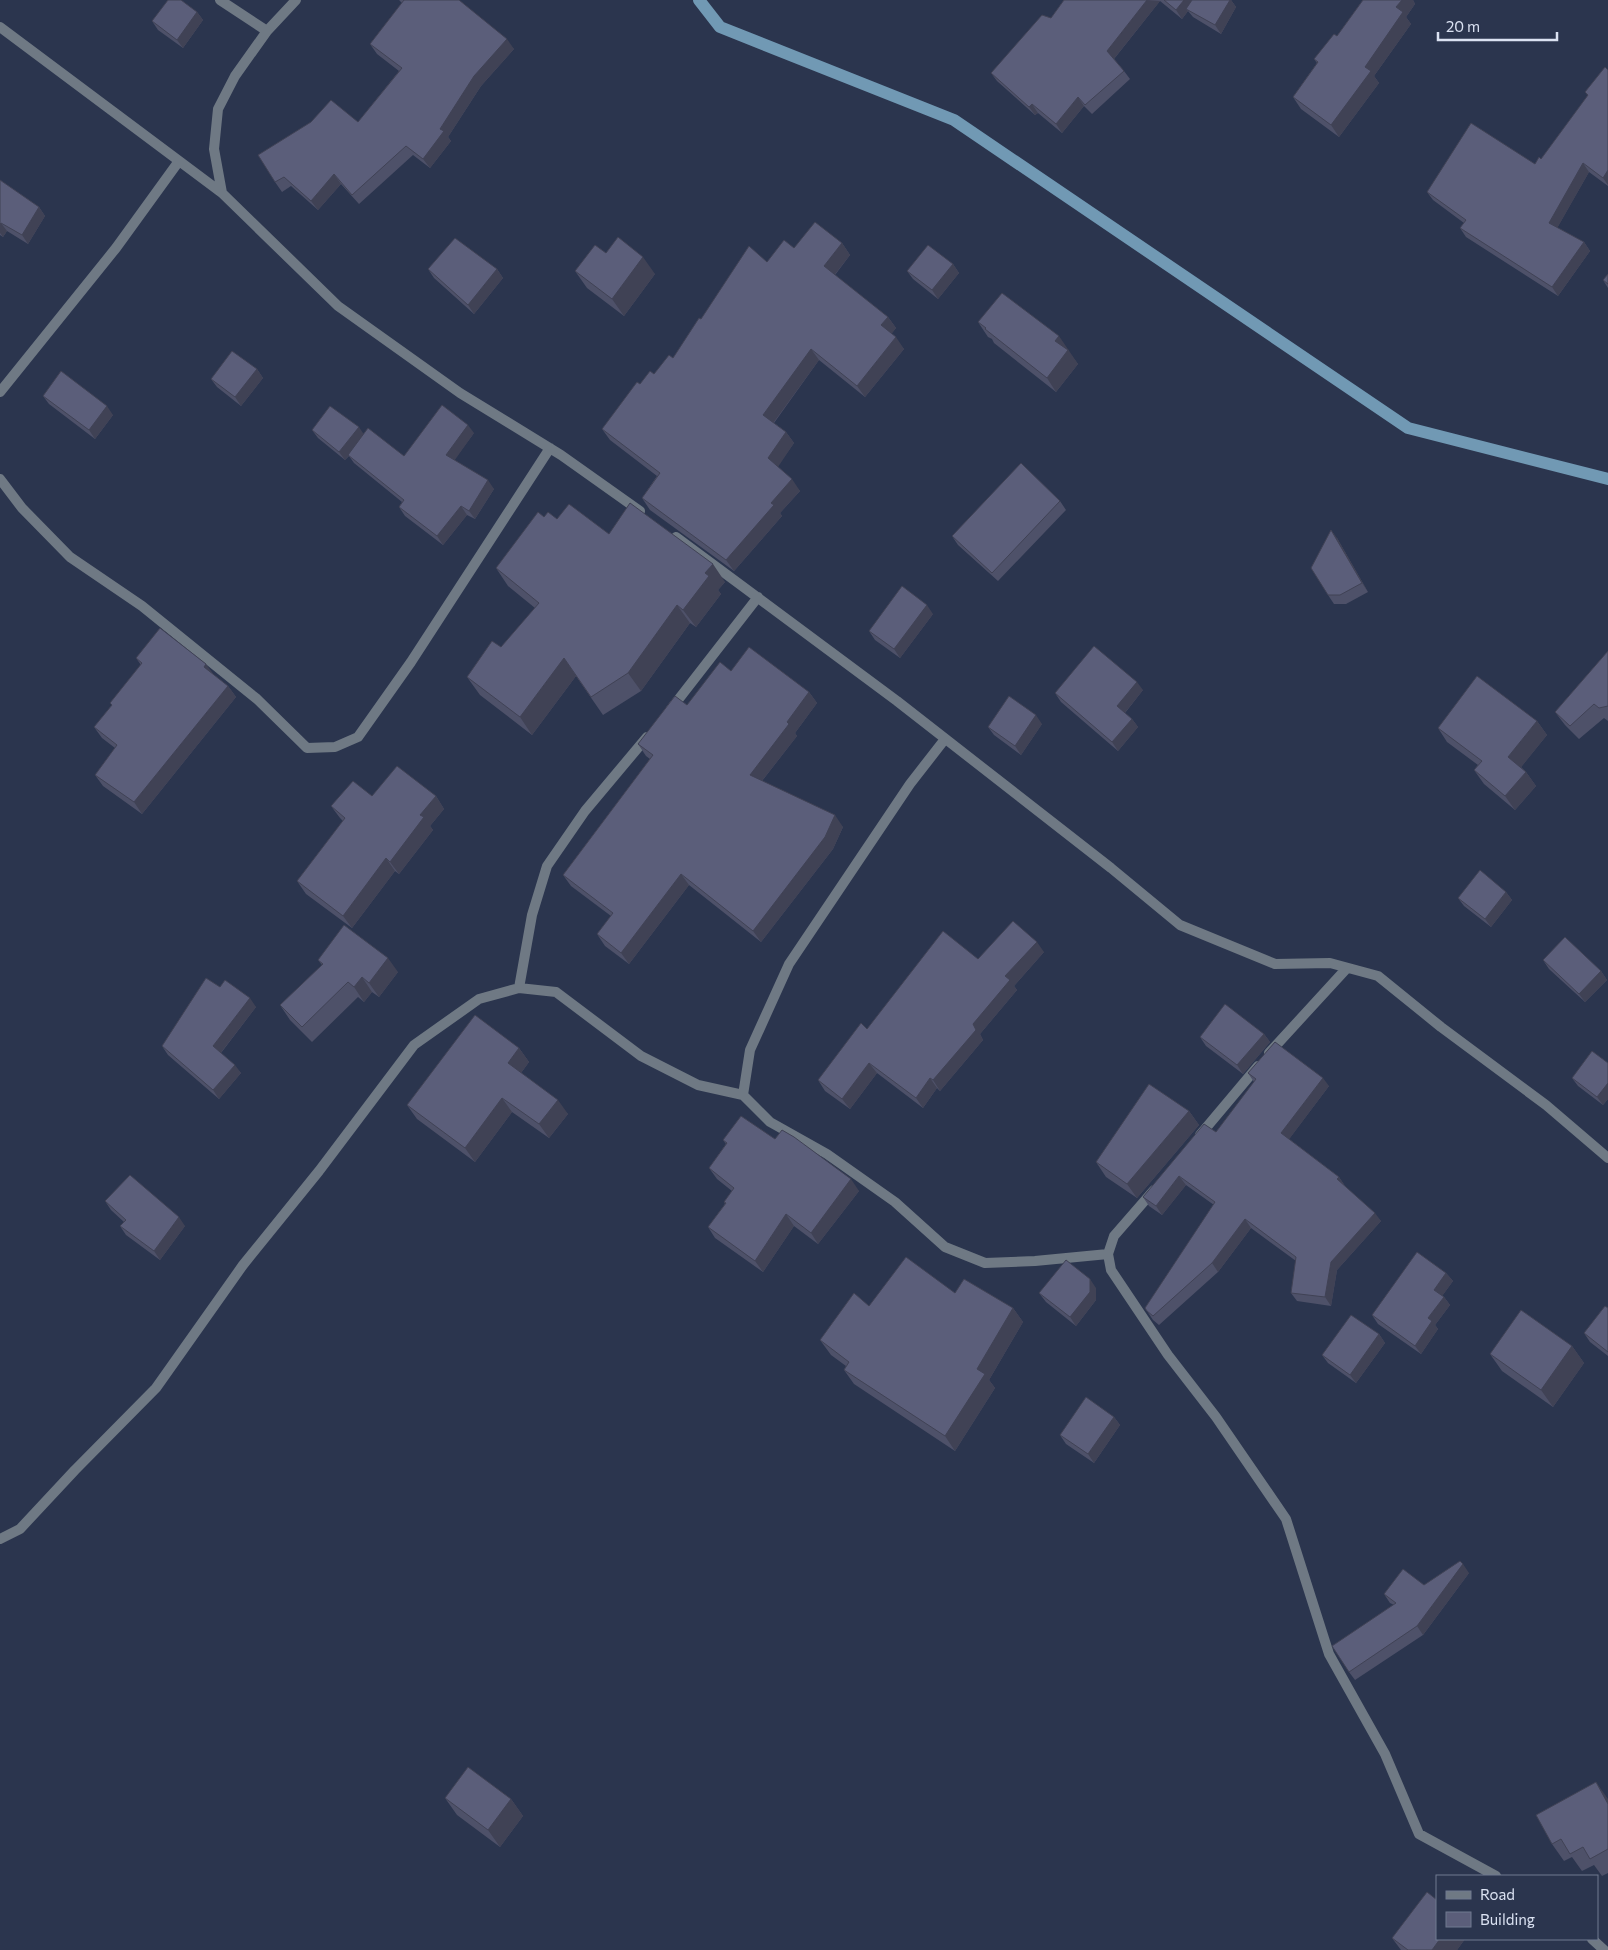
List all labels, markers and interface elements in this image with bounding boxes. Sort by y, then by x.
scale bar [1438,10,1557,42]
text: 20 m [1446,17,1480,35]
legend [1436,1875,1598,1940]
text: Road [1480,1885,1515,1903]
text: Building [1480,1910,1535,1928]

